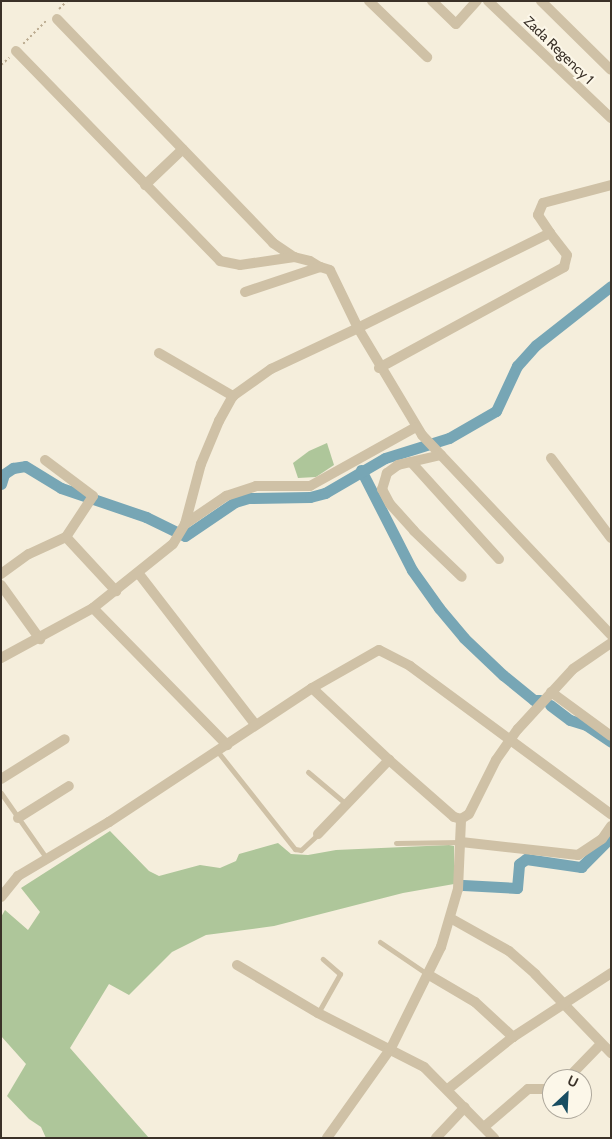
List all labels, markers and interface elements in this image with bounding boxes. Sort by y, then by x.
street label: Zada Regency 1 [521,13,597,87]
north arrow [542,1069,592,1119]
text: U [565,1071,581,1092]

